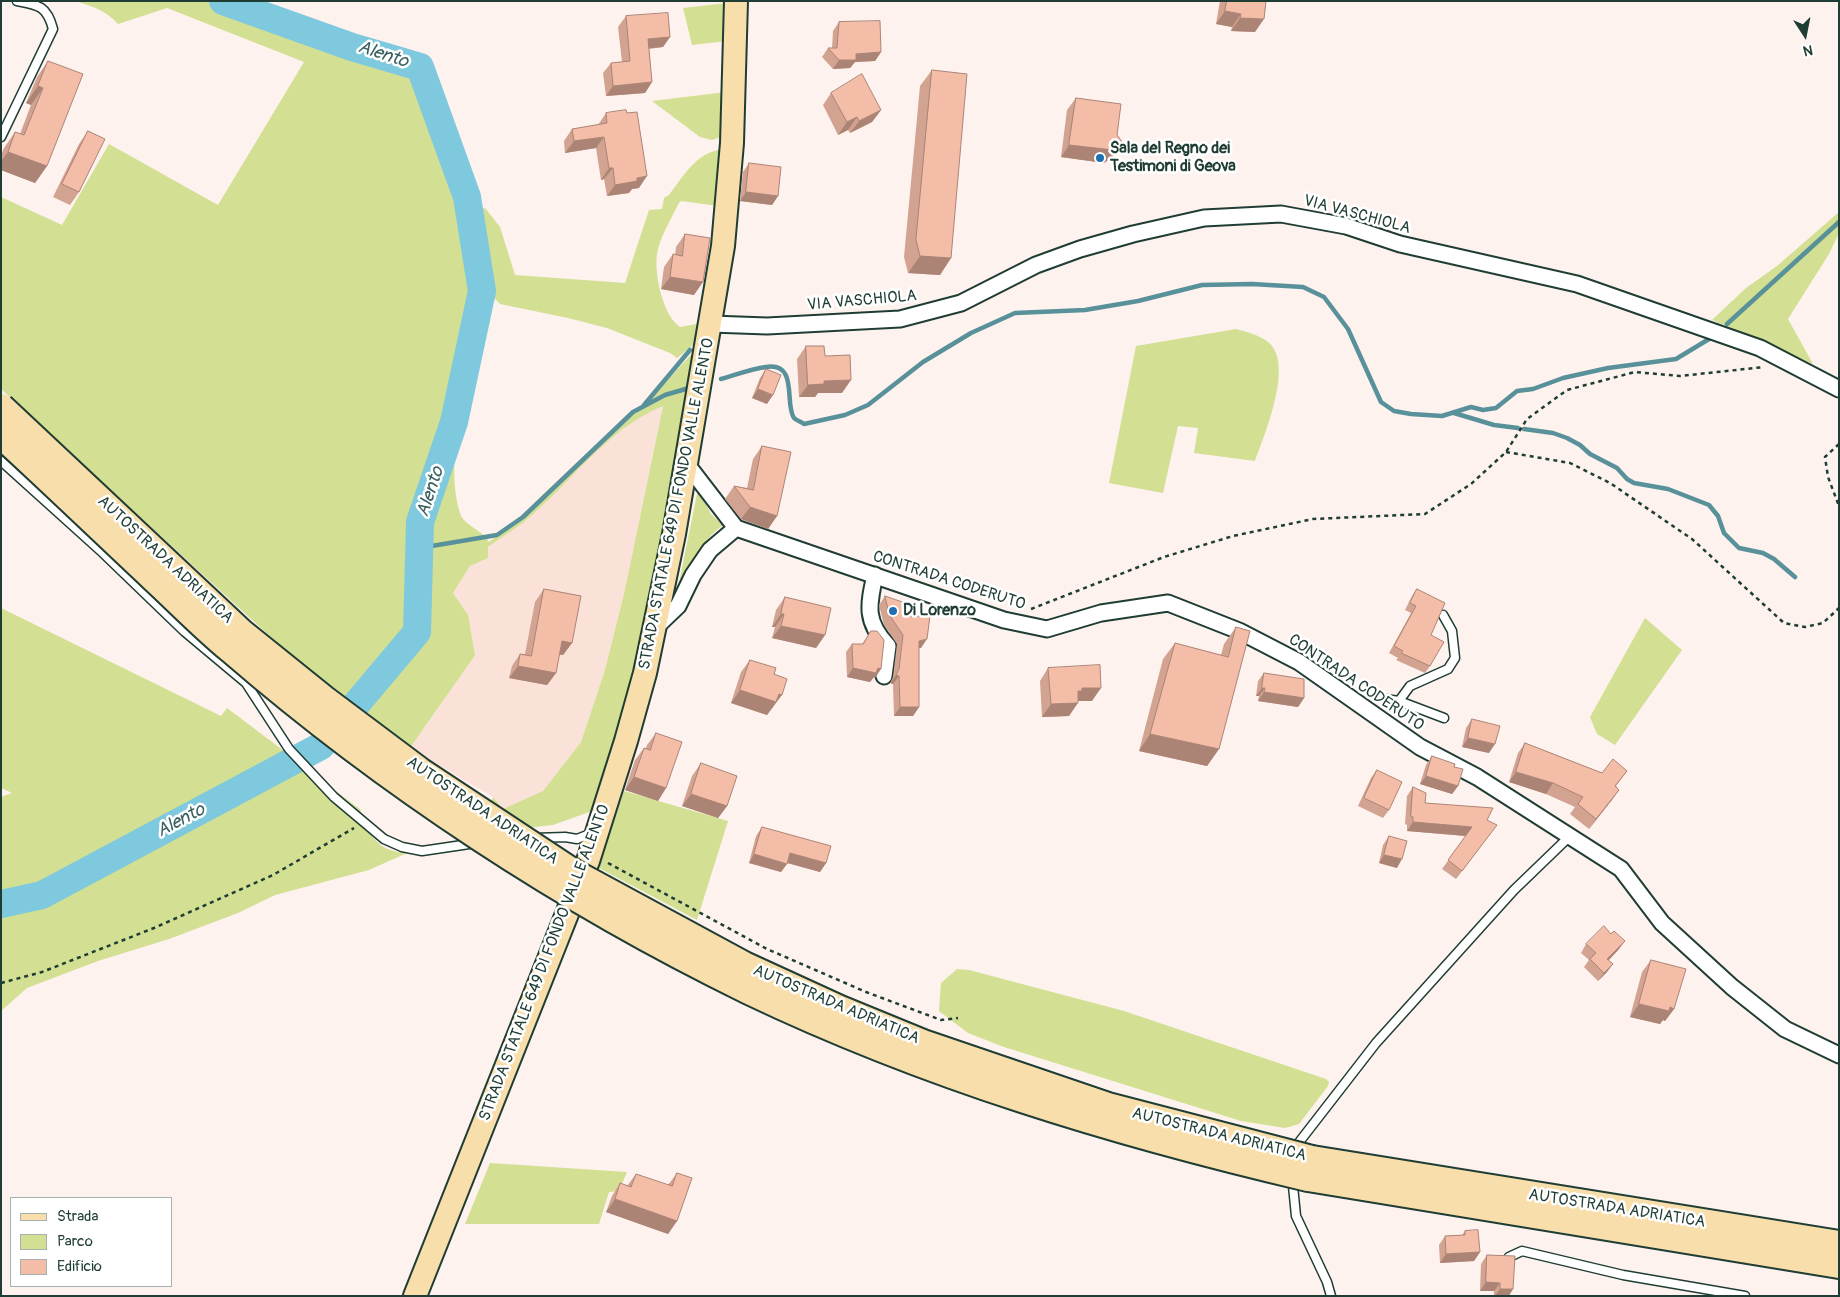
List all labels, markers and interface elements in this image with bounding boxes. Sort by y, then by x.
north arrow [1780,10,1830,60]
water label: Alento [355,37,411,73]
text: N [1802,41,1814,59]
place label: Sala del Regno dei Testimoni di Geova [1110,139,1236,177]
marker: Sala del Regno dei Testimoni di Geova [1094,152,1106,164]
street label: VIA VASCHIOLA [1301,191,1413,239]
street label: VIA VASCHIOLA [806,287,918,315]
street label: STRADA STATALE 649 DI FONDO VALLE ALENTO [635,337,719,671]
water label: Alento [413,464,449,520]
street label: AUTOSTRADA ADRIATICA [93,492,237,628]
street label: CONTRADA CODERUTO [870,547,1028,615]
place label: Di Lorenzo [903,601,976,621]
marker: Di Lorenzo [887,605,899,617]
street label: CONTRADA CODERUTO [1285,631,1427,735]
street label: AUTOSTRADA ADRIATICA [403,753,561,869]
water label: Alento [153,799,209,843]
street label: STRADA STATALE 649 DI FONDO VALLE ALENTO [476,802,614,1124]
street label: AUTOSTRADA ADRIATICA [750,961,922,1049]
street label: AUTOSTRADA ADRIATICA [1130,1104,1308,1166]
street label: AUTOSTRADA ADRIATICA [1527,1186,1707,1232]
legend [10,1197,172,1287]
text: Strada [57,1207,98,1226]
text: Parco [57,1232,93,1251]
text: Edificio [57,1257,102,1276]

